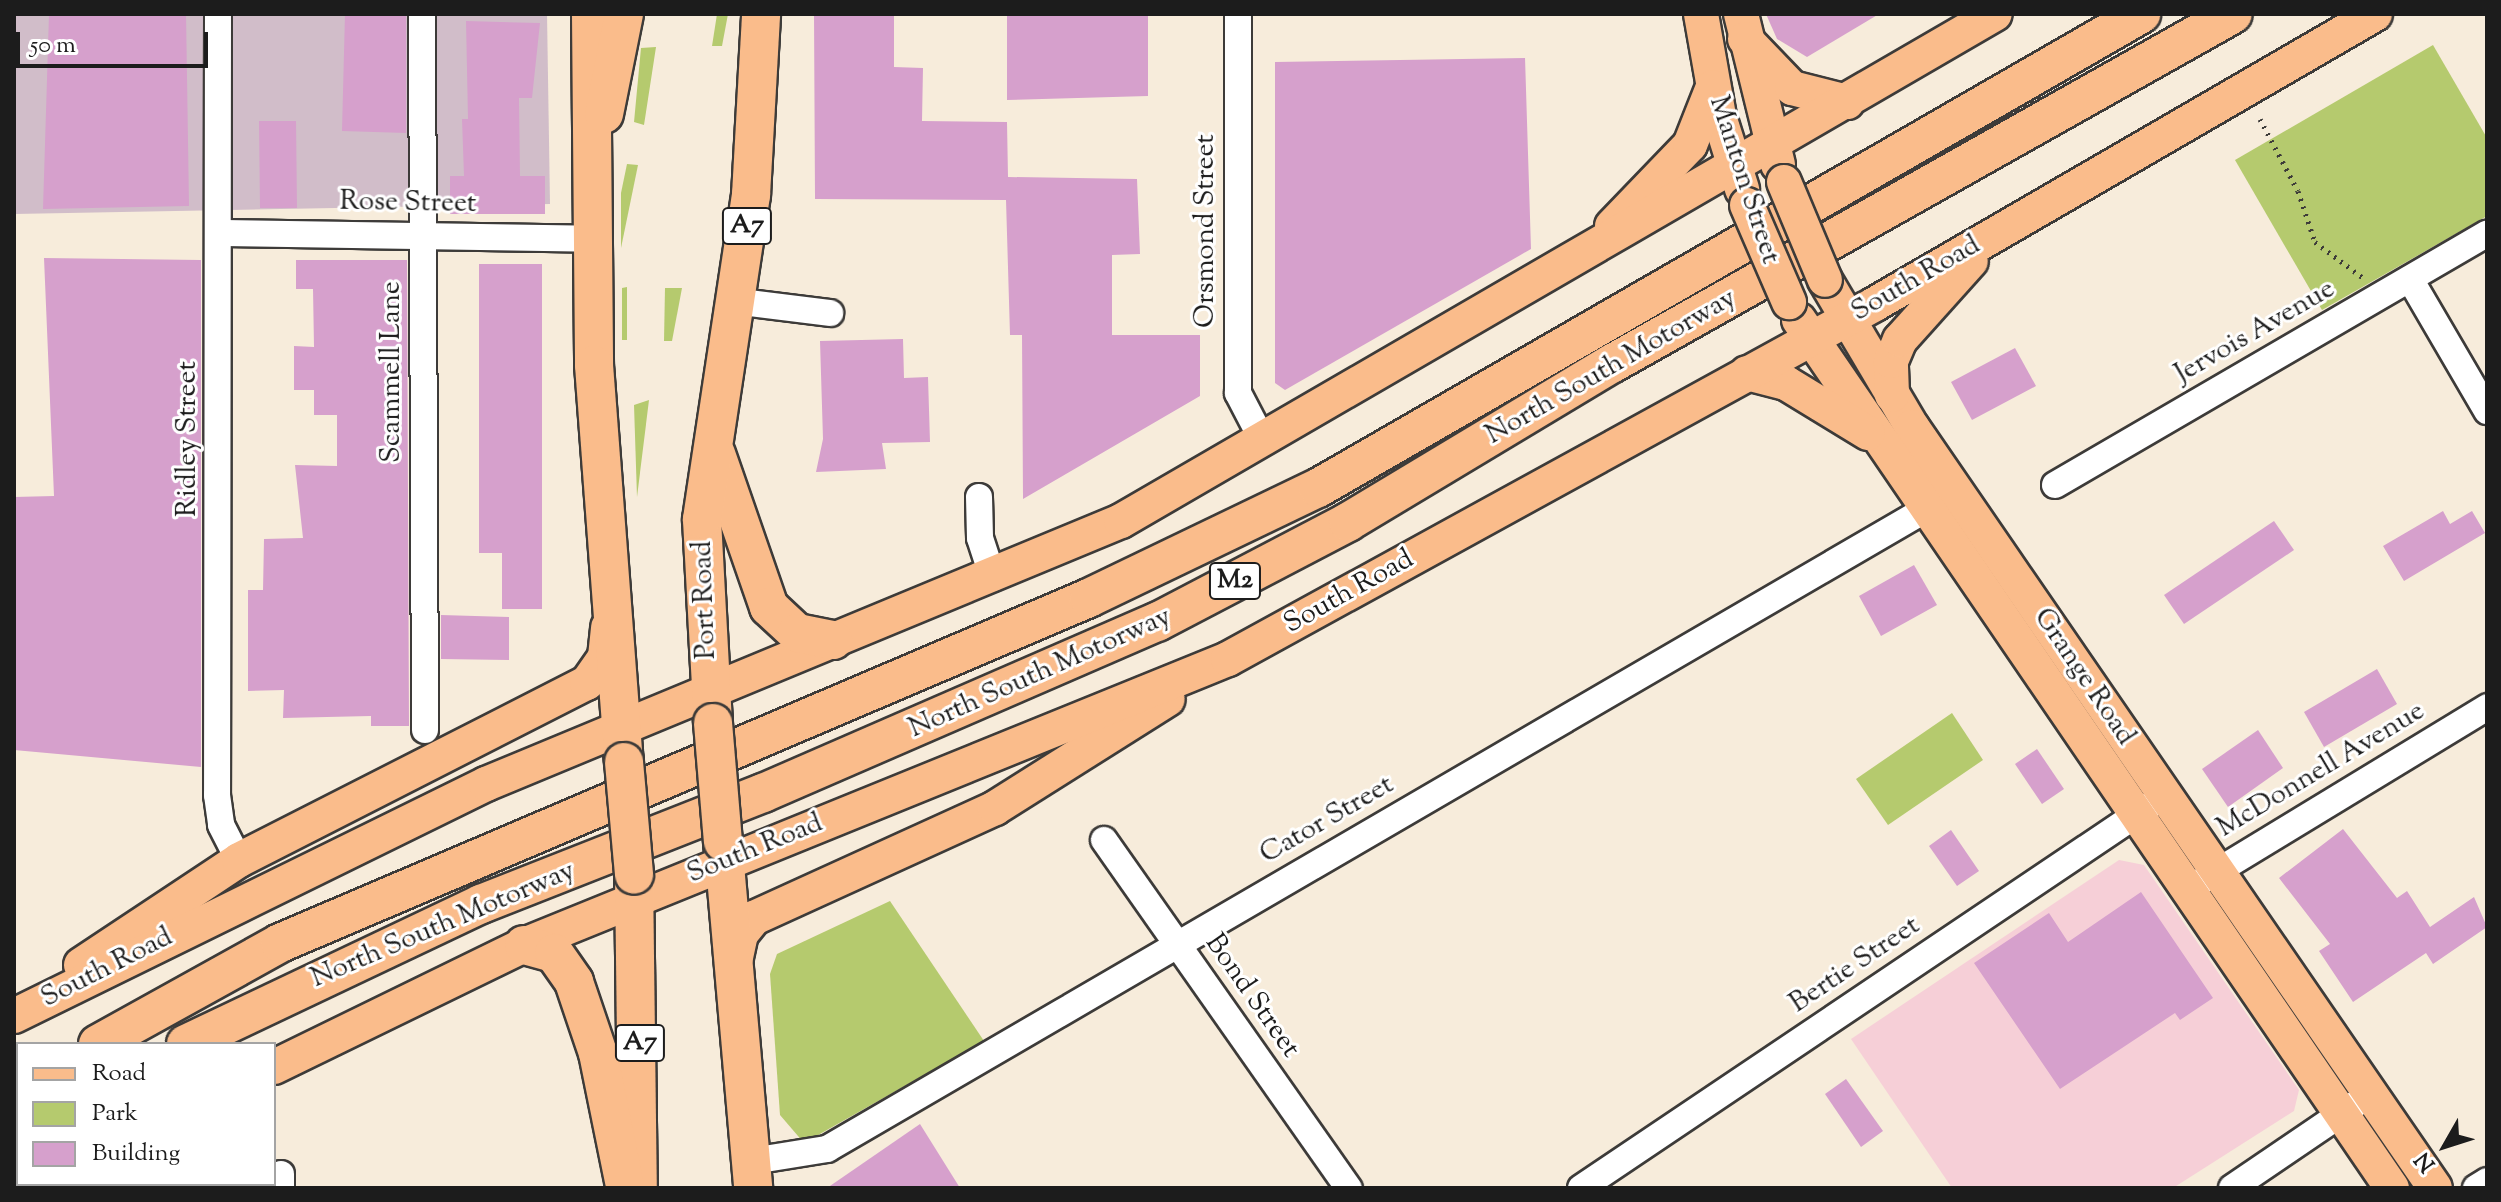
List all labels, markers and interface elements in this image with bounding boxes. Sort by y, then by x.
scale bar [20,16,212,66]
text: 50 m [30,29,76,63]
street label: Manton Street [1701,92,1787,268]
street label: Orsmond Street [1189,134,1223,328]
street label: Rose Street [339,185,477,221]
road number: A7 [721,204,773,248]
street label: South Road [1846,229,1986,329]
street label: Jervois Avenue [2169,273,2341,391]
street label: Scammell Lane [375,281,409,463]
street label: North South Motorway [1480,282,1742,452]
street label: Ridley Street [171,361,205,517]
street label: Port Road [686,540,724,660]
street label: South Road [1278,543,1420,641]
road number: M2 [1207,559,1263,603]
street label: North South Motorway [904,600,1176,746]
street label: Grange Road [2026,602,2142,752]
street label: McDonnell Avenue [2211,695,2431,845]
street label: Cator Street [1254,768,1400,872]
street label: South Road [682,807,828,891]
street label: North South Motorway [306,854,580,996]
street label: Bertie Street [1783,909,1927,1021]
street label: South Road [36,921,178,1015]
street label: Bond Street [1197,928,1307,1064]
road number: A7 [614,1021,666,1065]
legend [16,1042,276,1186]
text: Road [92,1057,146,1091]
text: Park [92,1097,138,1131]
north arrow [2405,1106,2485,1186]
text: Building [92,1137,180,1171]
text: N [2408,1144,2444,1178]

